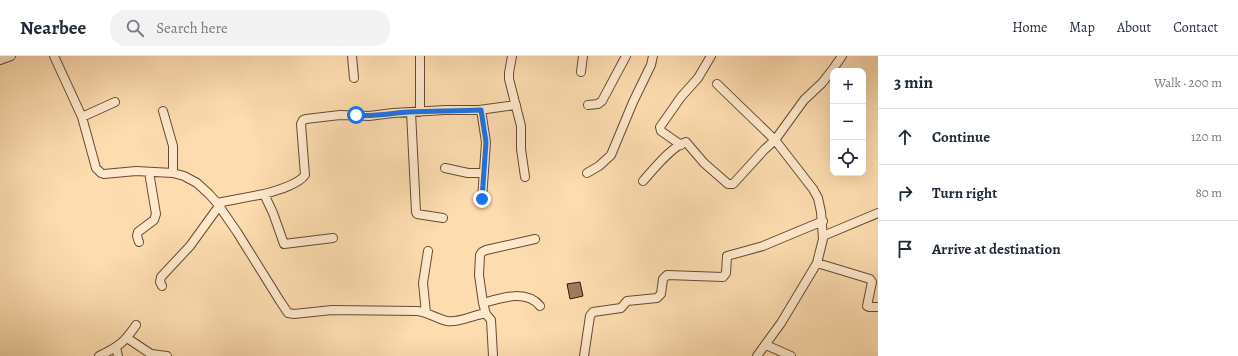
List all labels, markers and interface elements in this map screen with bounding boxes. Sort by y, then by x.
search box [110,10,390,46]
text: Nearbee [20,15,86,41]
icon: search [124,17,146,39]
text: Search here [156,18,228,38]
text: Home [1012,18,1047,37]
text: Map [1069,18,1095,37]
text: About [1117,18,1151,37]
text: Contact [1173,18,1218,37]
map controls [830,68,866,176]
button: + [830,68,866,104]
text: 3 min [894,71,933,94]
text: Walk · 200 m [1154,74,1222,91]
button: − [830,104,866,140]
route start [347,106,365,124]
icon: ahead [894,126,916,148]
text: Continue [932,127,990,147]
text: 120 m [1191,128,1222,145]
button: locate [830,140,866,176]
icon: right [894,182,916,204]
text: Turn right [932,183,997,203]
text: 80 m [1195,184,1222,201]
route end [473,190,491,208]
icon: arrive [894,238,916,260]
text: Arrive at destination [932,239,1061,259]

